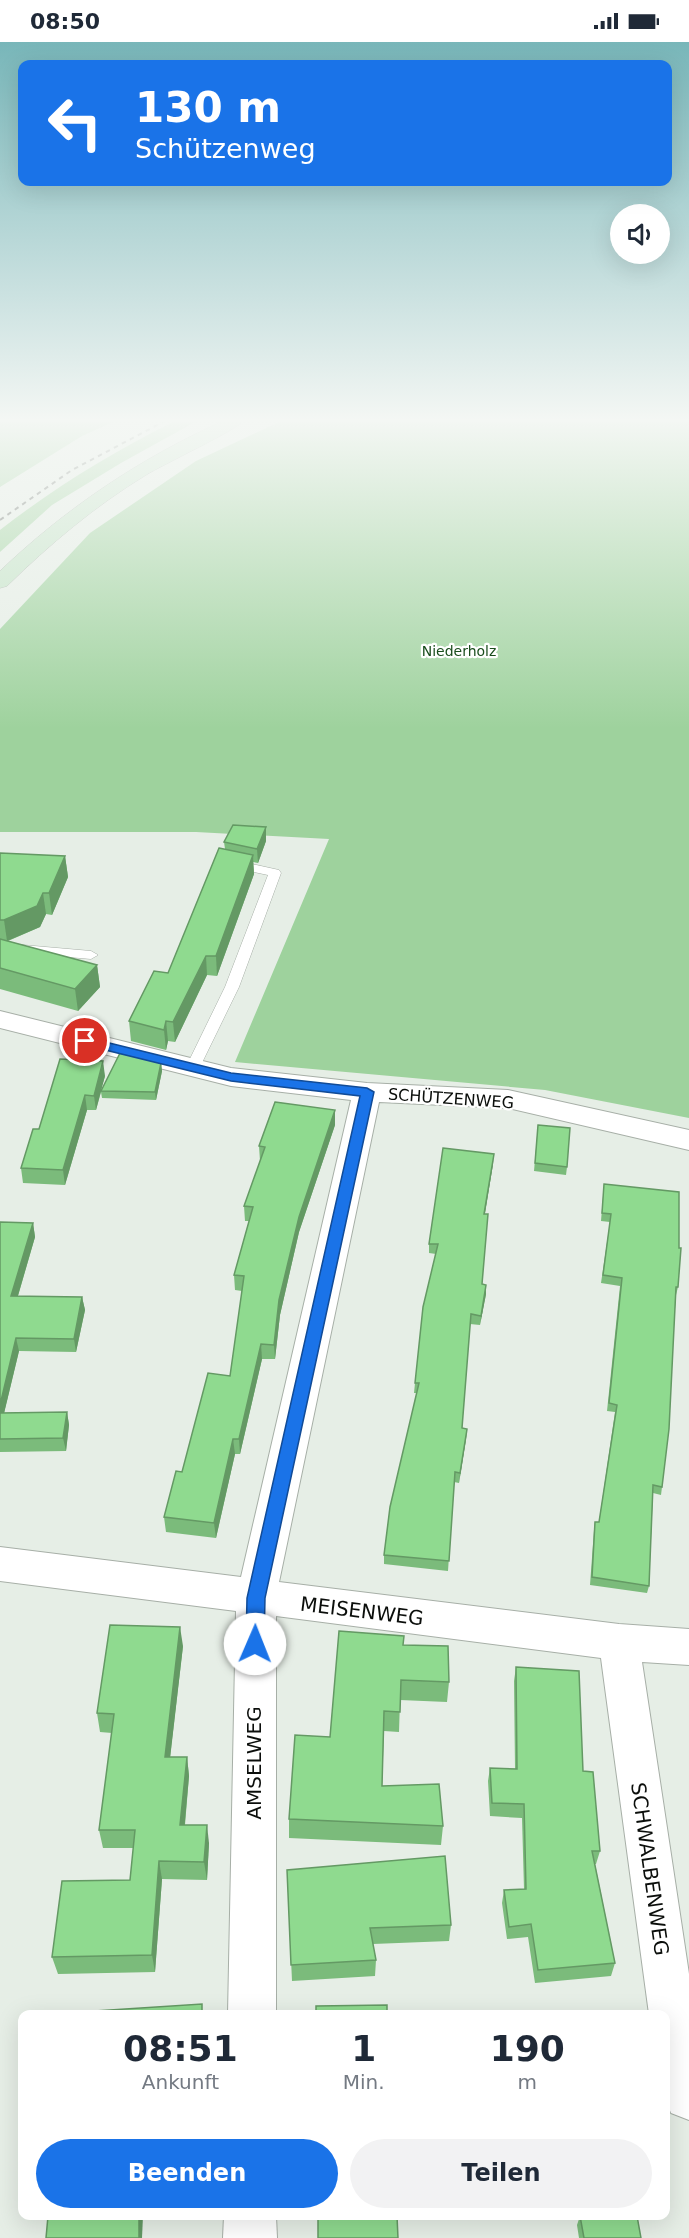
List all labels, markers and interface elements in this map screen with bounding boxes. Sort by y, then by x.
text: 08:50 [30,9,100,34]
text: 130 m [135,83,281,132]
icon: left [36,84,114,162]
text: Schützenweg [135,133,316,164]
map controls [610,204,670,264]
button: sound [610,204,670,264]
park label: Niederholz [422,643,496,659]
pin [59,1015,110,1066]
icon: arrive [68,1024,101,1057]
street label: SCHÜTZENWEG [387,1085,515,1112]
street label: MEISENWEG [299,1592,425,1630]
position arrow [223,1612,287,1676]
street label: AMSELWEG [242,1706,266,1820]
street label: SCHWALBENWEG [626,1781,674,1957]
text: 08:51 [123,2028,238,2069]
text: 1 [351,2028,376,2069]
text: 190 [490,2028,565,2069]
text: Ankunft [142,2070,219,2094]
text: Min. [343,2070,385,2094]
text: m [518,2070,537,2094]
button: Beenden [36,2139,338,2208]
button: Teilen [350,2139,652,2208]

